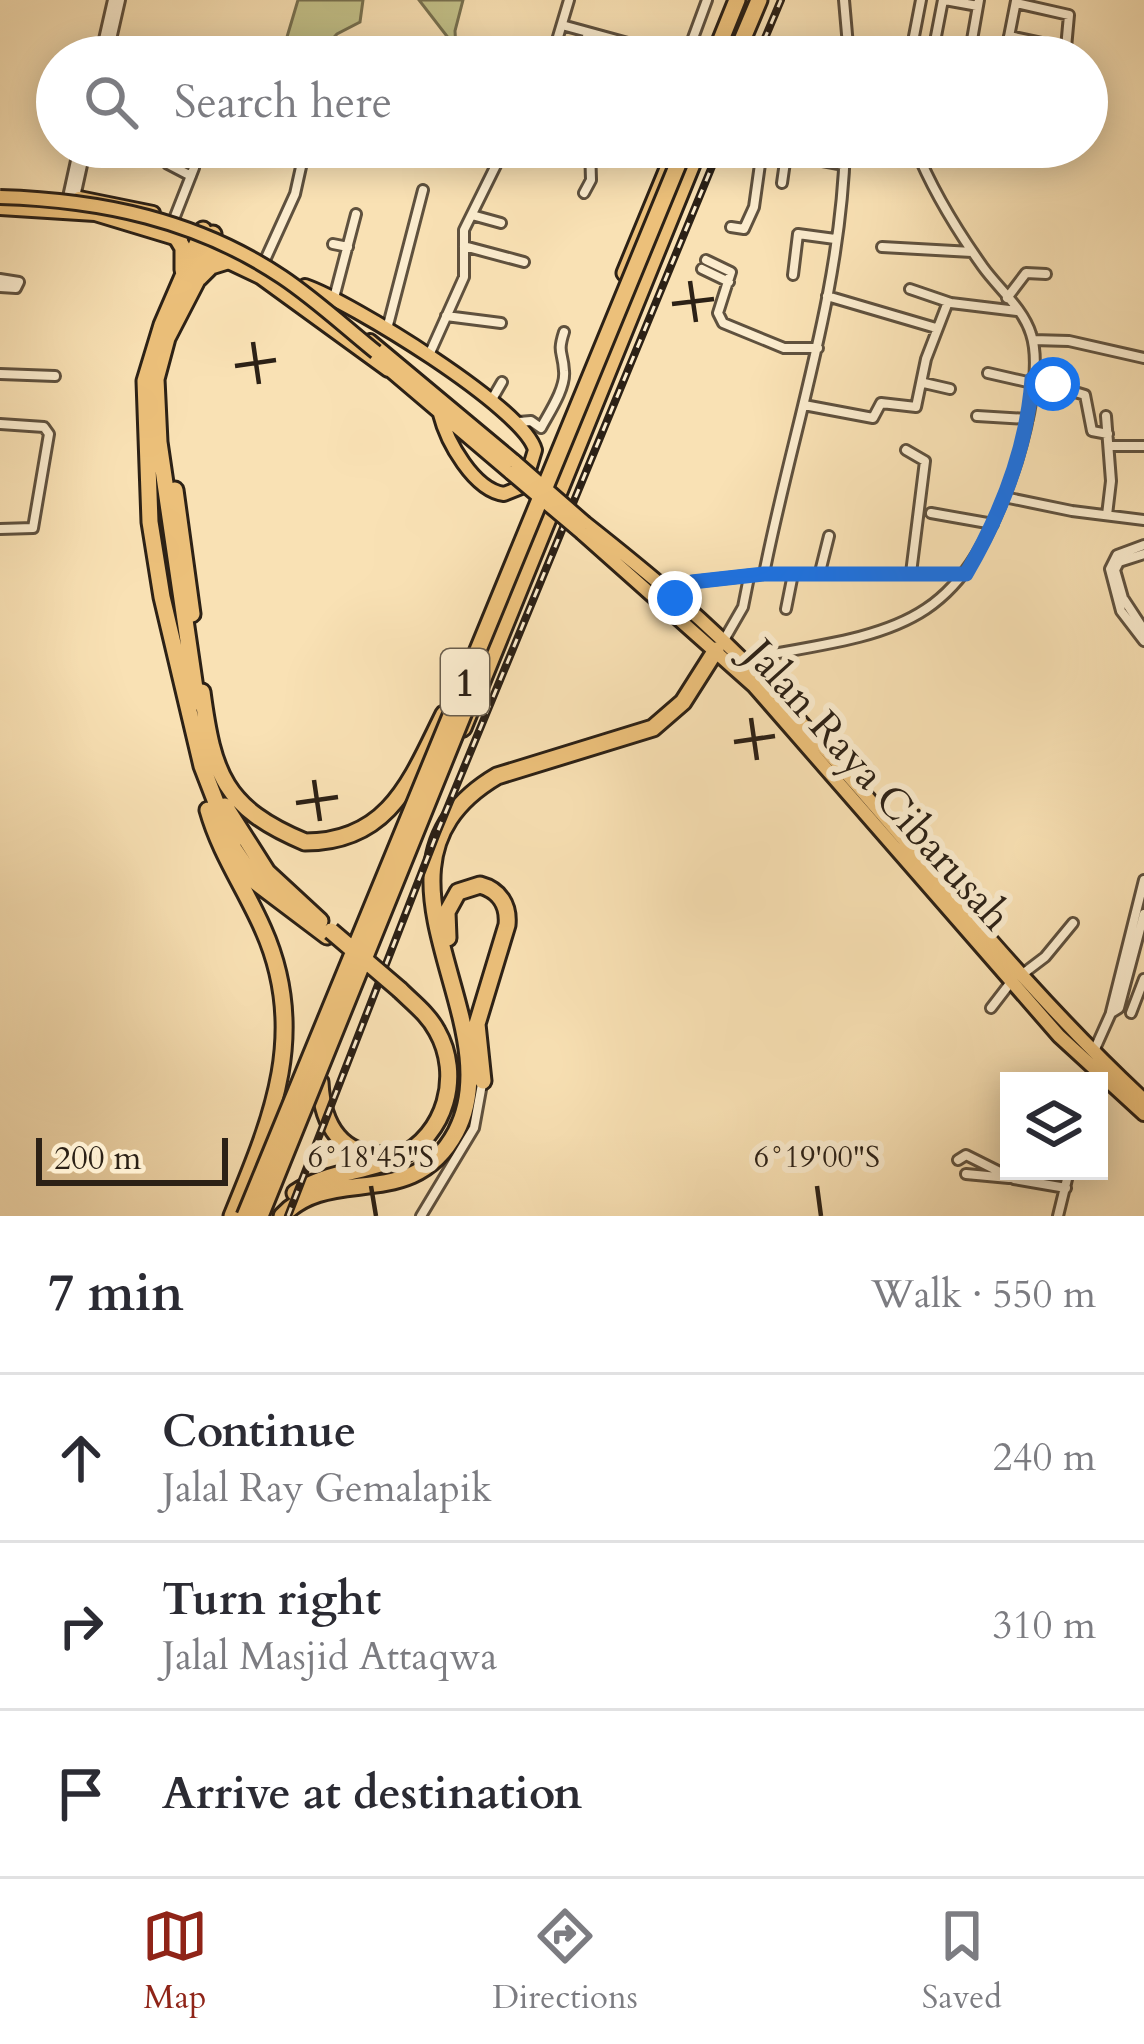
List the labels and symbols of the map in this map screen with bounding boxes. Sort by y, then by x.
route start [1026,357,1080,411]
route end [648,571,702,625]
street label: Jalan Raya Cibarusah [728,623,1024,943]
road number: 1 [441,649,489,715]
scale bar [36,1132,228,1185]
text: 6°18'45"S [308,1137,434,1178]
text: 6°19'00"S [754,1137,880,1178]

